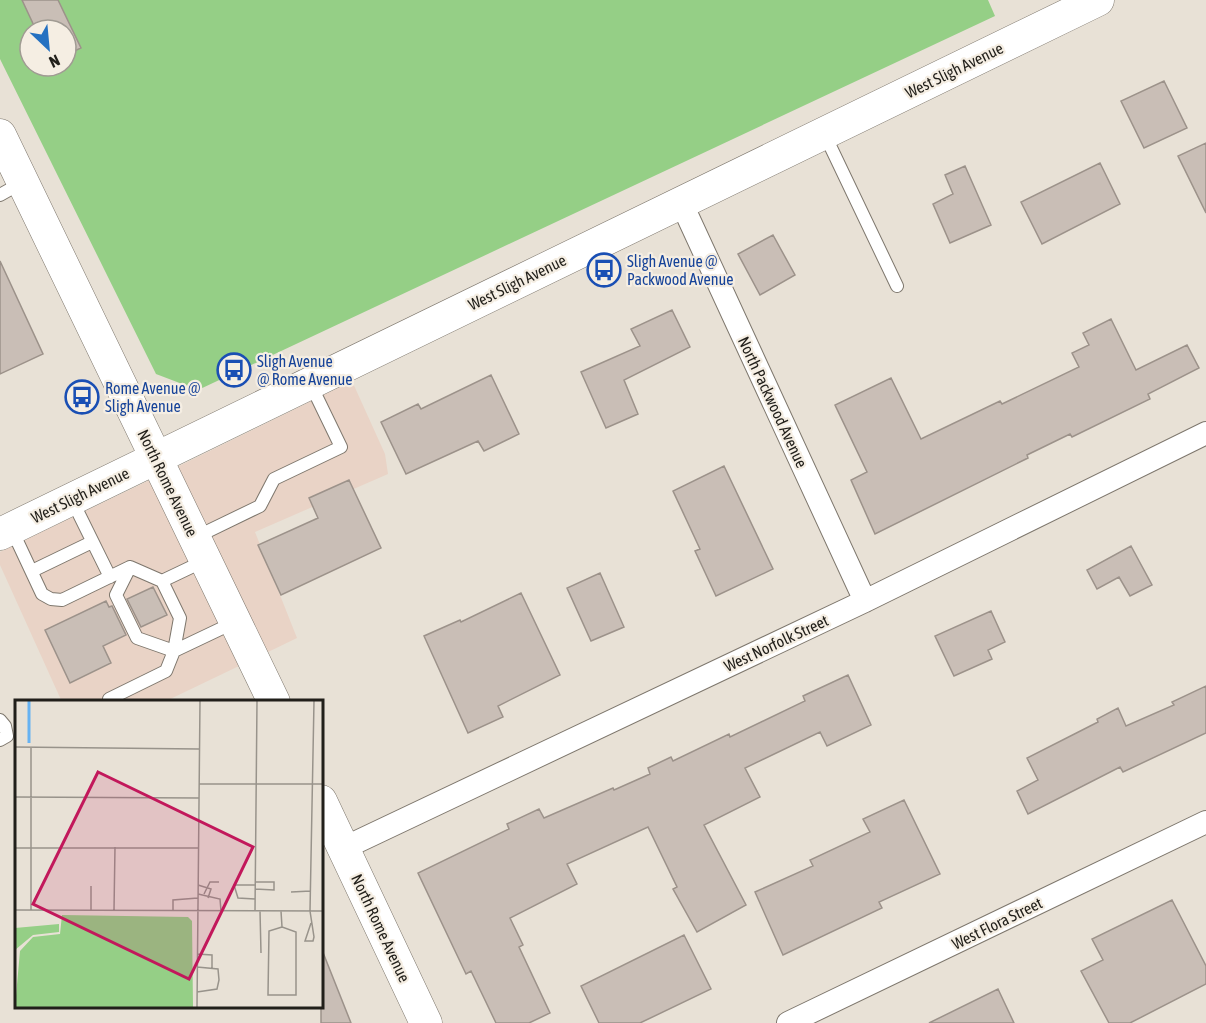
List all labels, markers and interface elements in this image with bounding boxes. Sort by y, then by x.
north arrow [18,18,78,78]
street label: West Sligh Avenue [902,39,1006,102]
text: N [46,51,63,72]
street label: West Sligh Avenue [465,251,569,314]
bus stop icon: Sligh Avenue @ Packwood Avenue [586,252,622,288]
place label: Sligh Avenue @ Packwood Avenue [627,252,733,288]
street label: North Packwood Avenue [735,334,811,470]
bus stop icon: Sligh Avenue @ Rome Avenue [216,352,252,388]
place label: Sligh Avenue @ Rome Avenue [257,352,352,388]
bus stop icon: Rome Avenue @ Sligh Avenue [64,379,100,415]
place label: Rome Avenue @ Sligh Avenue [105,379,200,416]
street label: North Rome Avenue [134,427,202,539]
street label: West Sligh Avenue [28,464,132,527]
street label: West Norfolk Street [721,611,831,675]
inset map [15,700,322,1008]
street label: North Rome Avenue [348,871,414,985]
street label: West Flora Street [949,893,1045,953]

